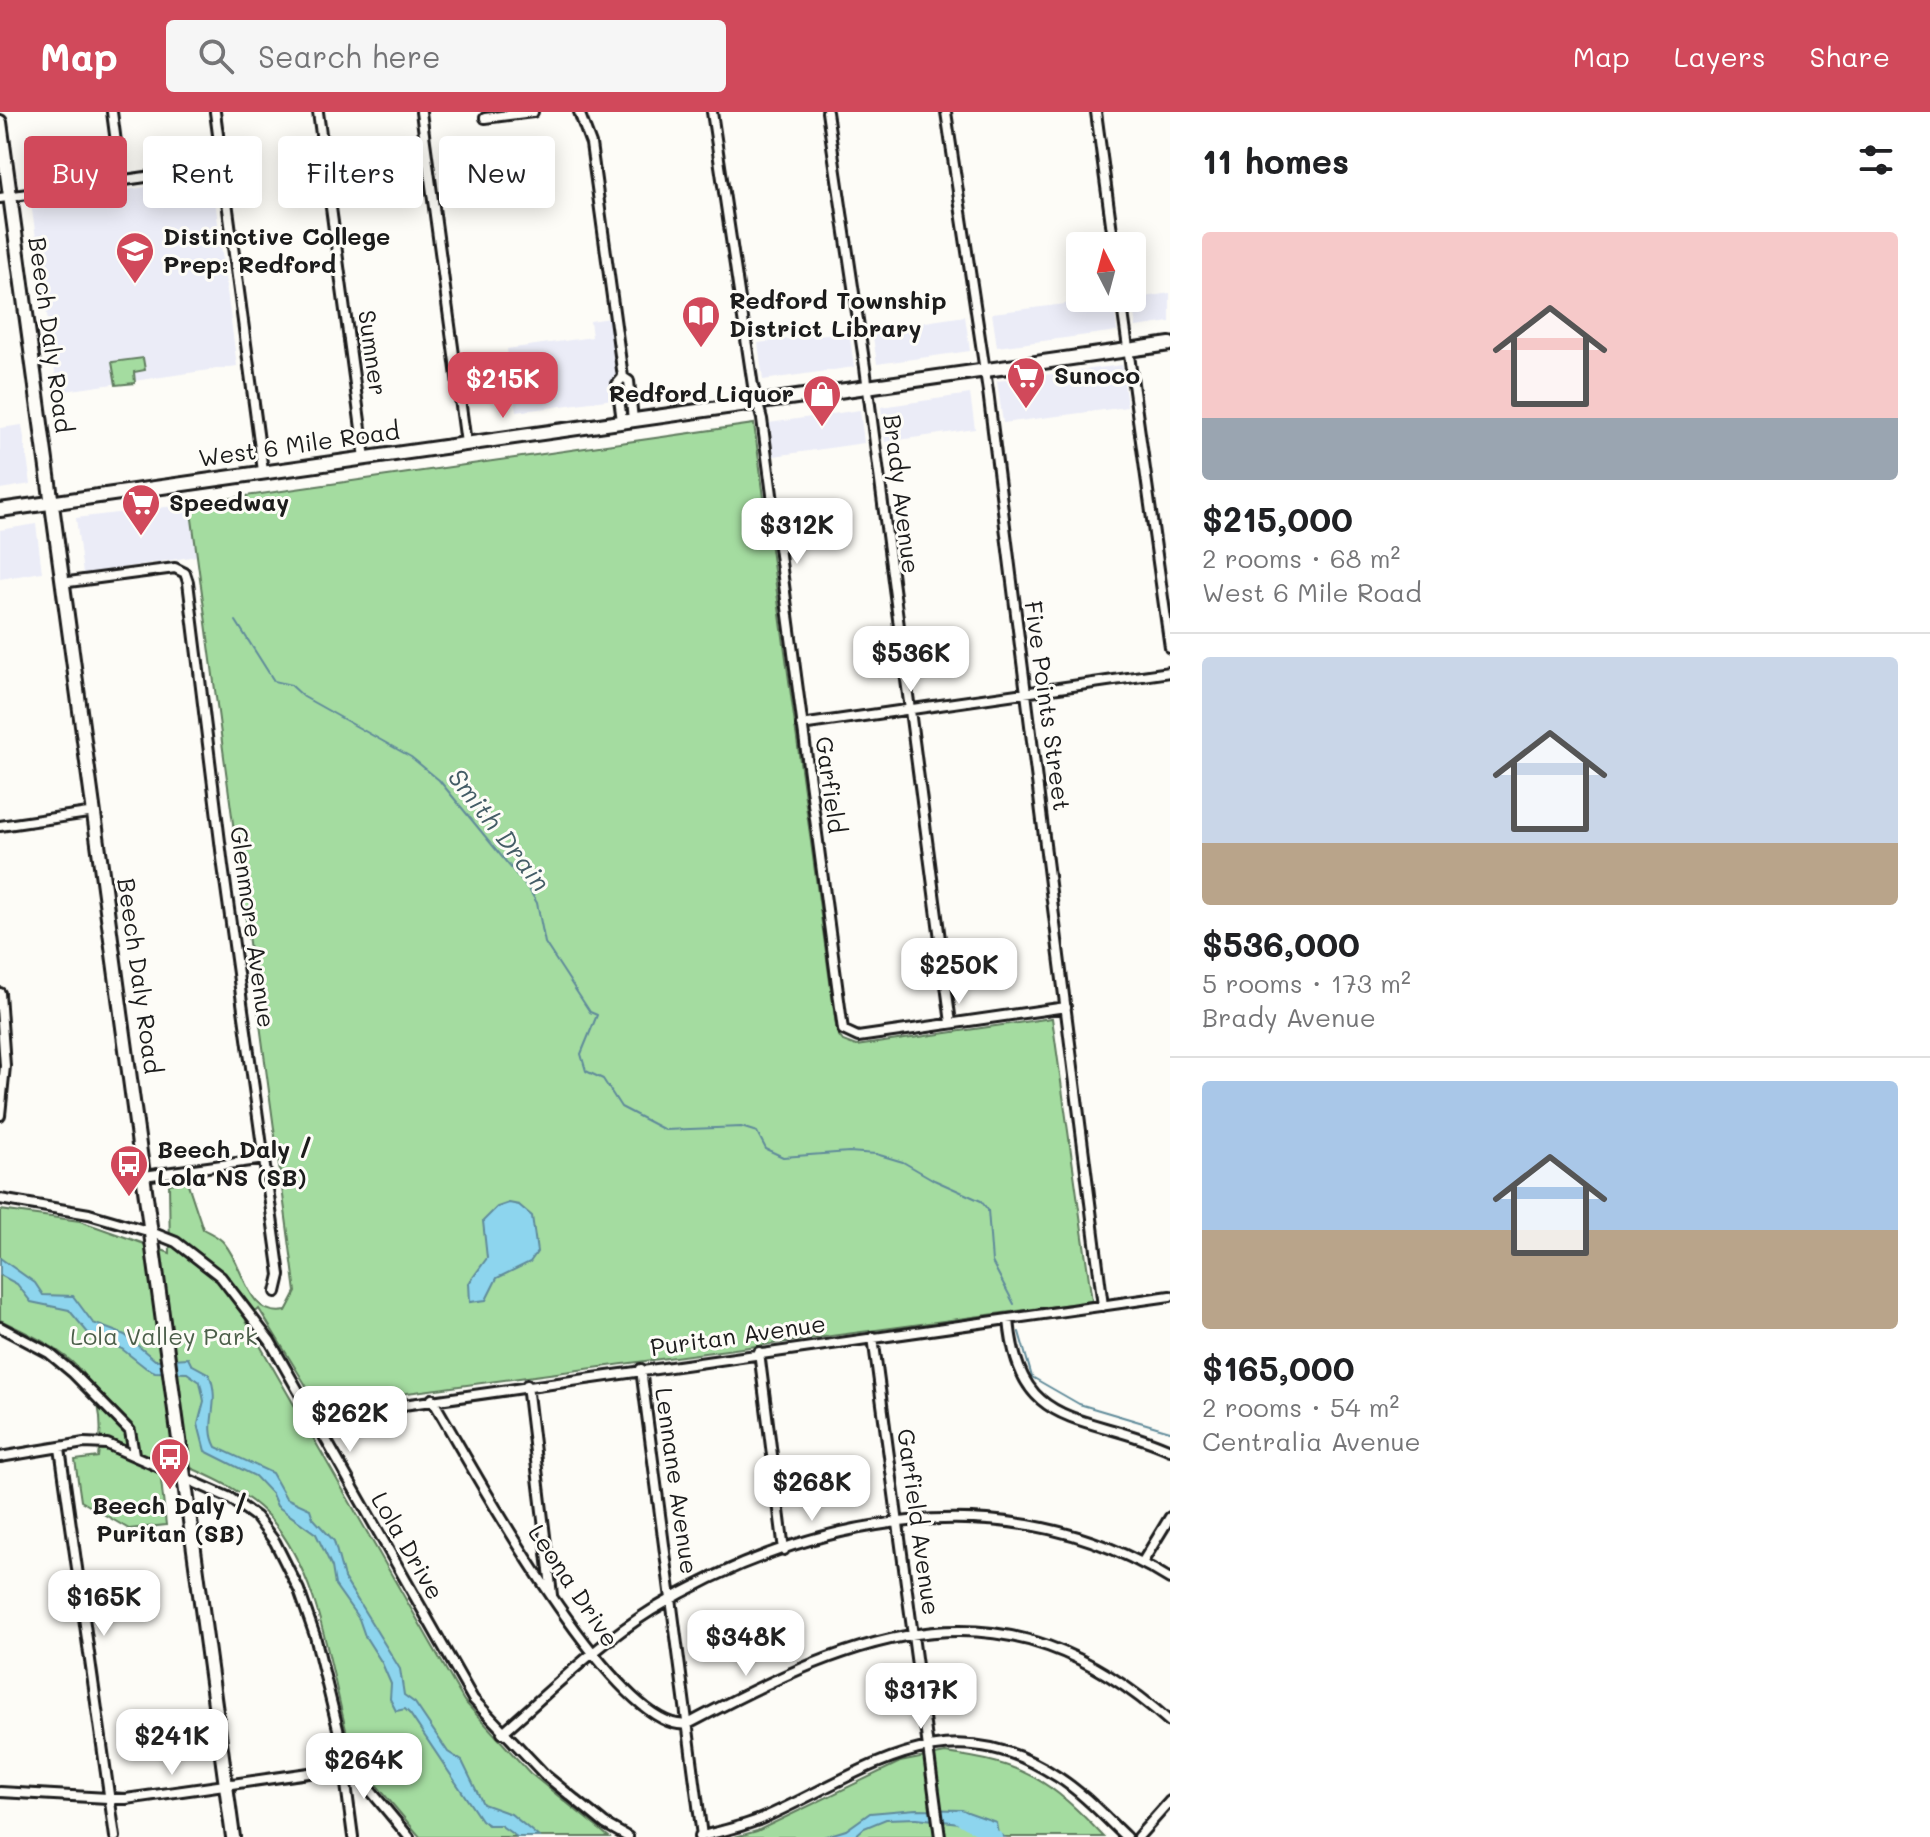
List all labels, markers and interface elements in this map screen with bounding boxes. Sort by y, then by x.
search box [166,20,726,92]
text: Map [40,31,118,81]
icon: search [194,34,238,78]
text: Search here [258,36,441,76]
text: Map [1573,38,1630,74]
text: Layers [1674,38,1766,74]
text: Share [1810,38,1890,74]
chip: Buy [24,136,127,208]
chip: Rent [143,136,262,208]
chip: Filters [278,136,423,208]
chip: New [439,136,555,208]
text: 11 homes [1202,138,1349,183]
icon: filters [1854,138,1898,182]
place label: Distinctive College Prep: Redford [163,220,390,279]
school or university icon: Distinctive College Prep: Redford [114,230,156,285]
north arrow [1066,232,1146,312]
map controls [1066,232,1146,312]
street label: Beech Daly Road [22,235,81,435]
place label: Redford Township District Library [729,284,947,343]
icon: home [1478,284,1622,428]
library icon: Redford Township District Library [680,294,722,349]
street label: Sumner [352,308,395,398]
pin: $215K [447,352,559,420]
supermarket icon: Sunoco [1005,355,1047,410]
place label: Sunoco [1054,359,1140,390]
text: $215K [466,361,540,395]
shop icon: Redford Liquor [801,373,843,428]
place label: Redford Liquor [608,377,794,408]
street label: Brady Avenue [877,412,928,575]
street label: West 6 Mile Road [196,414,401,473]
supermarket icon: Speedway [120,482,162,537]
place label: Speedway [169,486,289,517]
text: $215,000 [1202,496,1353,541]
pin: $312K [741,498,853,566]
text: $312K [760,507,834,541]
text: 2 rooms · 68 m² [1202,541,1400,575]
text: West 6 Mile Road [1202,575,1422,609]
street label: Five Points Street [1018,599,1079,813]
pin: $536K [855,626,967,694]
text: $536K [871,635,951,669]
icon: home [1478,709,1622,853]
street label: Garfield [809,734,854,835]
water label: Smith Drain [441,761,559,898]
street label: Glenmore Avenue [224,824,283,1029]
street label: Beech Daly Road [111,876,170,1076]
text: $536,000 [1202,921,1360,966]
pin: $250K [903,938,1015,1006]
text: $250K [919,947,999,981]
text: 5 rooms · 173 m² [1202,966,1411,1000]
text: Brady Avenue [1202,1000,1376,1034]
place label: Beech Daly / Lola NS (SB) [157,1133,313,1192]
icon: home [1478,1133,1622,1277]
bus stop icon: Beech Daly / Lola NS (SB) [108,1143,150,1198]
street label: Puritan Avenue [648,1307,827,1362]
park label: Lola Valley Park [70,1320,258,1351]
text: $165,000 [1202,1345,1355,1390]
pin: $262K [294,1386,406,1454]
street label: Lennane Avenue [649,1386,706,1576]
text: 2 rooms · 54 m² [1202,1390,1399,1424]
text: $262K [311,1395,389,1429]
text: Centralia Avenue [1202,1424,1421,1458]
street label: Garfield Avenue [891,1426,948,1617]
bus stop icon: Beech Daly / Puritan (SB) [149,1436,191,1491]
pin: $268K [756,1455,868,1523]
text: $268K [772,1464,852,1498]
street label: Lola Drive [365,1486,451,1605]
place label: Beech Daly / Puritan (SB) [92,1489,248,1548]
street label: Leona Drive [522,1518,627,1652]
pin: $165K [48,1570,160,1638]
text: $165K [66,1579,142,1613]
pin: $348K [690,1610,802,1678]
text: $348K [705,1619,787,1653]
pin: $317K [865,1663,977,1731]
text: $317K [884,1672,958,1706]
pin: $241K [116,1709,228,1777]
text: $241K [134,1718,210,1752]
pin: $264K [308,1733,420,1801]
text: $264K [324,1742,404,1776]

